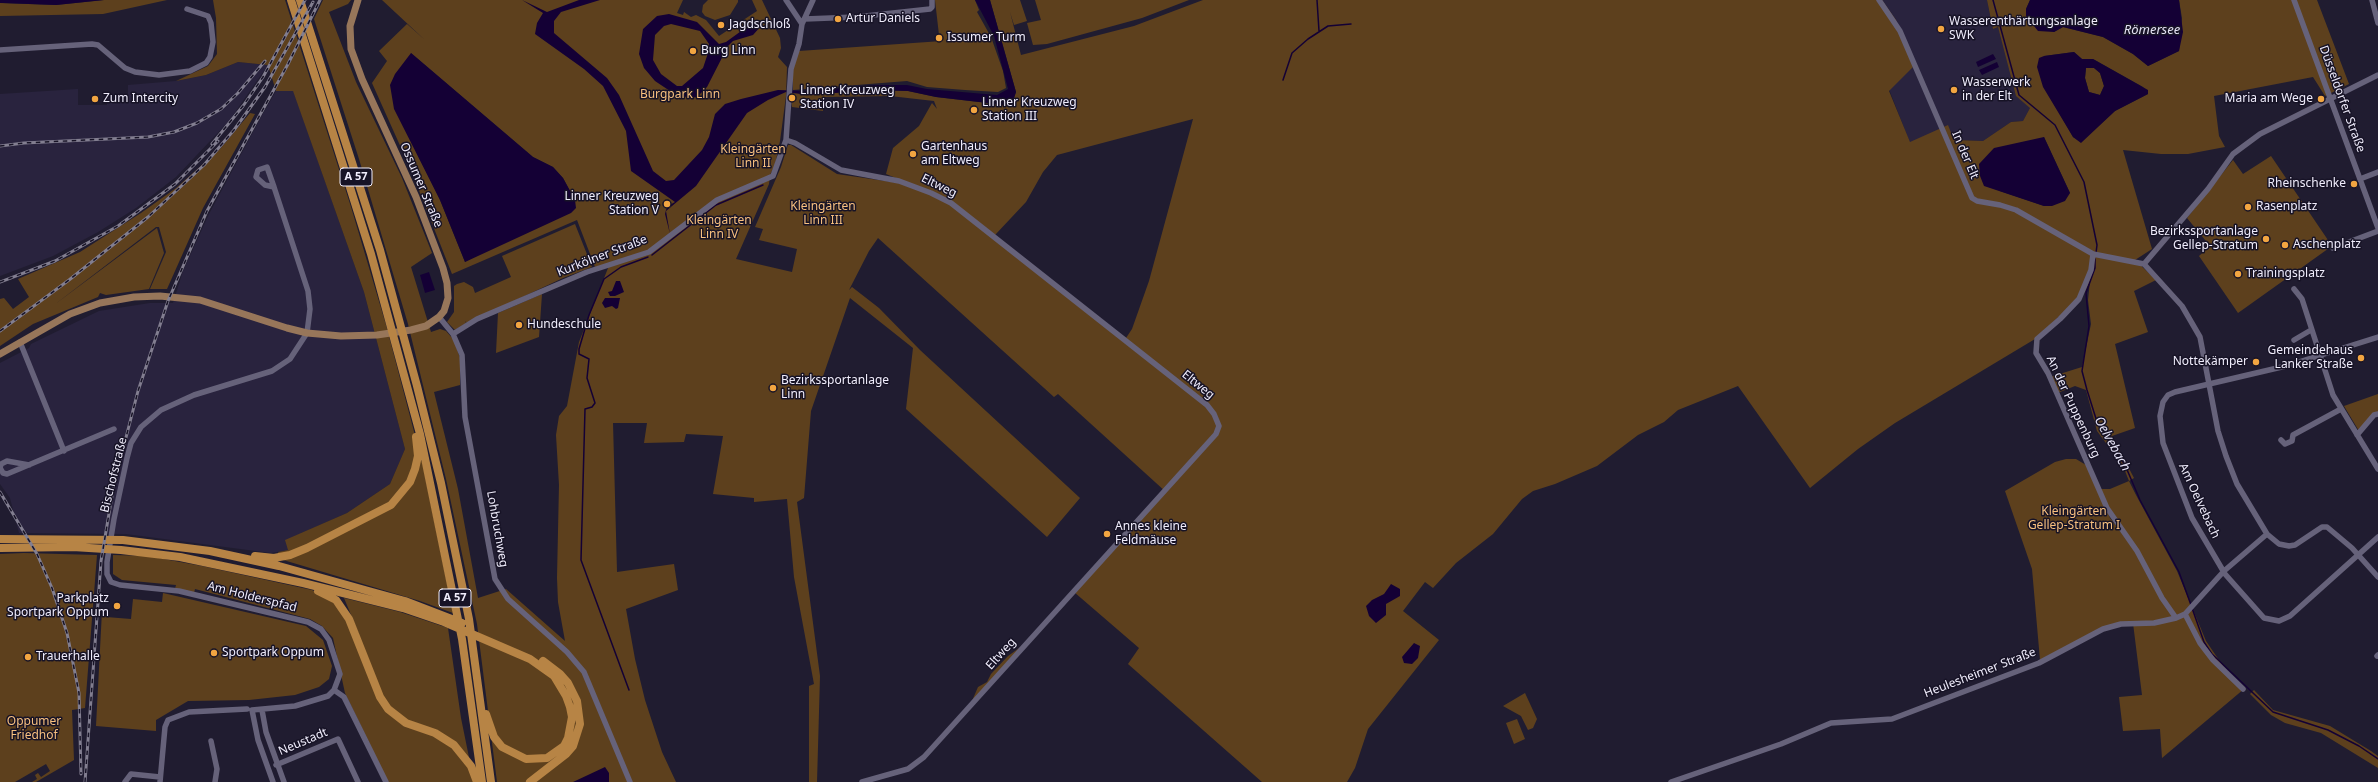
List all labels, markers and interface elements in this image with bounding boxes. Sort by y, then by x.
place label: Artur Daniels [846,12,920,26]
marker: Artur Daniels [833,14,843,24]
place label: Wasserenthärtungsanlage SWK [1949,15,2098,43]
place label: Jagdschloß [729,18,791,32]
marker: Jagdschloß [716,20,726,30]
water label: Römersee [2124,22,2180,38]
marker: Wasserenthärtungsanlage SWK [1936,24,1946,34]
place label: Issumer Turm [947,31,1026,45]
marker: Issumer Turm [934,33,944,43]
place label: Burg Linn [701,44,756,58]
street label: Düsseldorfer Straße [2316,44,2368,154]
marker: Burg Linn [688,46,698,56]
place label: Wasserwerk in der Elt [1962,76,2030,104]
place label: Linner Kreuzweg Station IV [800,84,895,112]
marker: Wasserwerk in der Elt [1949,85,1959,95]
park label: Burgpark Linn [640,88,720,102]
place label: Zum Intercity [103,92,178,106]
place label: Maria am Wege [2225,92,2313,106]
marker: Linner Kreuzweg Station IV [787,93,797,103]
marker: Zum Intercity [90,94,100,104]
marker: Maria am Wege [2316,94,2326,104]
place label: Linner Kreuzweg Station III [982,96,1077,124]
marker: Linner Kreuzweg Station III [969,105,979,115]
street label: In der Elt [1948,129,1982,181]
street label: Ossumer Straße [397,140,445,230]
place label: Gartenhaus am Eltweg [921,140,987,168]
park label: Kleingärten Linn II [720,143,786,171]
marker: Gartenhaus am Eltweg [908,149,918,159]
road number: A 57 [340,168,372,186]
street label: Eltweg [919,171,959,201]
place label: Rheinschenke [2268,177,2346,191]
marker: Rheinschenke [2349,179,2359,189]
place label: Linner Kreuzweg Station V [564,190,659,218]
marker: Linner Kreuzweg Station V [662,199,672,209]
park label: Kleingärten Linn III [790,200,856,228]
place label: Rasenplatz [2256,200,2317,214]
marker: Rasenplatz [2243,202,2253,212]
park label: Kleingärten Linn IV [686,214,752,242]
place label: Bezirkssportanlage Gellep-Stratum [2150,225,2258,253]
street label: Kurkölner Straße [555,232,649,280]
marker: Bezirkssportanlage Gellep-Stratum [2261,234,2271,244]
place label: Aschenplatz [2293,238,2361,252]
marker: Aschenplatz [2280,240,2290,250]
place label: Trainingsplatz [2246,267,2325,281]
marker: Trainingsplatz [2233,269,2243,279]
place label: Hundeschule [527,318,601,332]
marker: Hundeschule [514,320,524,330]
place label: Gemeindehaus Lanker Straße [2268,344,2353,372]
marker: Gemeindehaus Lanker Straße [2356,353,2366,363]
street label: An der Puppenburg [2043,354,2103,460]
place label: Nottekämper [2173,355,2248,369]
marker: Nottekämper [2251,357,2261,367]
street label: Eltweg [1179,368,1217,402]
place label: Bezirkssportanlage Linn [781,374,889,402]
marker: Bezirkssportanlage Linn [768,383,778,393]
water label: Oelvebach [2091,414,2133,474]
street label: Bischofstraße [98,436,130,514]
street label: Am Oelvebach [2175,461,2223,541]
street label: Lohbruchweg [483,490,511,568]
park label: Kleingärten Gellep-Stratum I [2028,505,2120,533]
place label: Annes kleine Feldmäuse [1115,520,1187,548]
marker: Annes kleine Feldmäuse [1102,529,1112,539]
street label: Am Holderspfad [206,579,298,615]
road number: A 57 [439,589,471,607]
place label: Parkplatz Sportpark Oppum [7,592,109,620]
marker: Parkplatz Sportpark Oppum [112,601,122,611]
street label: Eltweg [983,635,1019,673]
street label: Heulesheimer Straße [1922,645,2038,701]
place label: Sportpark Oppum [222,646,324,660]
marker: Sportpark Oppum [209,648,219,658]
place label: Trauerhalle [36,650,100,664]
marker: Trauerhalle [23,652,33,662]
park label: Oppumer Friedhof [7,715,61,743]
street label: Neustadt [276,725,330,759]

